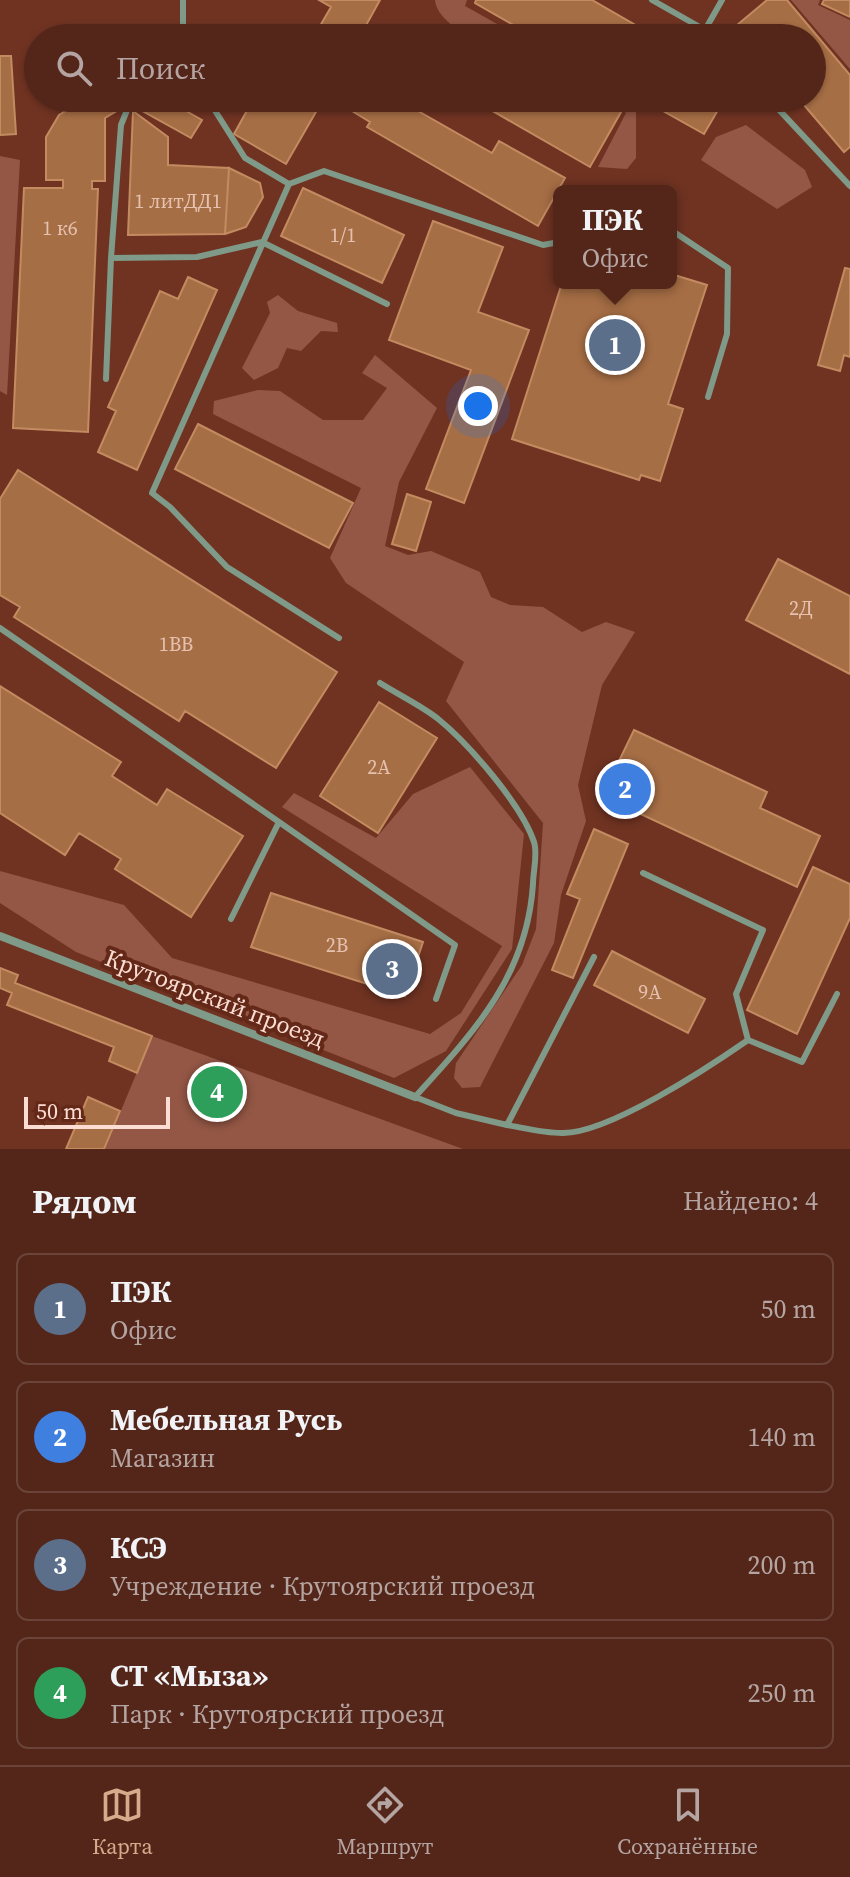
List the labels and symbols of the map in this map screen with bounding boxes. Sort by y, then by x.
house number: 1 литДД1 [134,187,222,215]
house number: 1 к6 [42,214,78,242]
house number: 1/1 [330,221,356,249]
pin: 1 [589,315,641,375]
your location [458,386,498,426]
house number: 2Д [789,594,813,622]
house number: 1ВВ [159,630,193,658]
house number: 2А [367,753,391,781]
pin: 2 [599,759,651,819]
house number: 2В [326,931,348,959]
pin: 3 [366,939,418,999]
street label: Крутоярский проезд [100,941,330,1055]
house number: 9А [638,978,662,1006]
pin: 4 [191,1062,243,1122]
scale bar [24,1093,170,1129]

